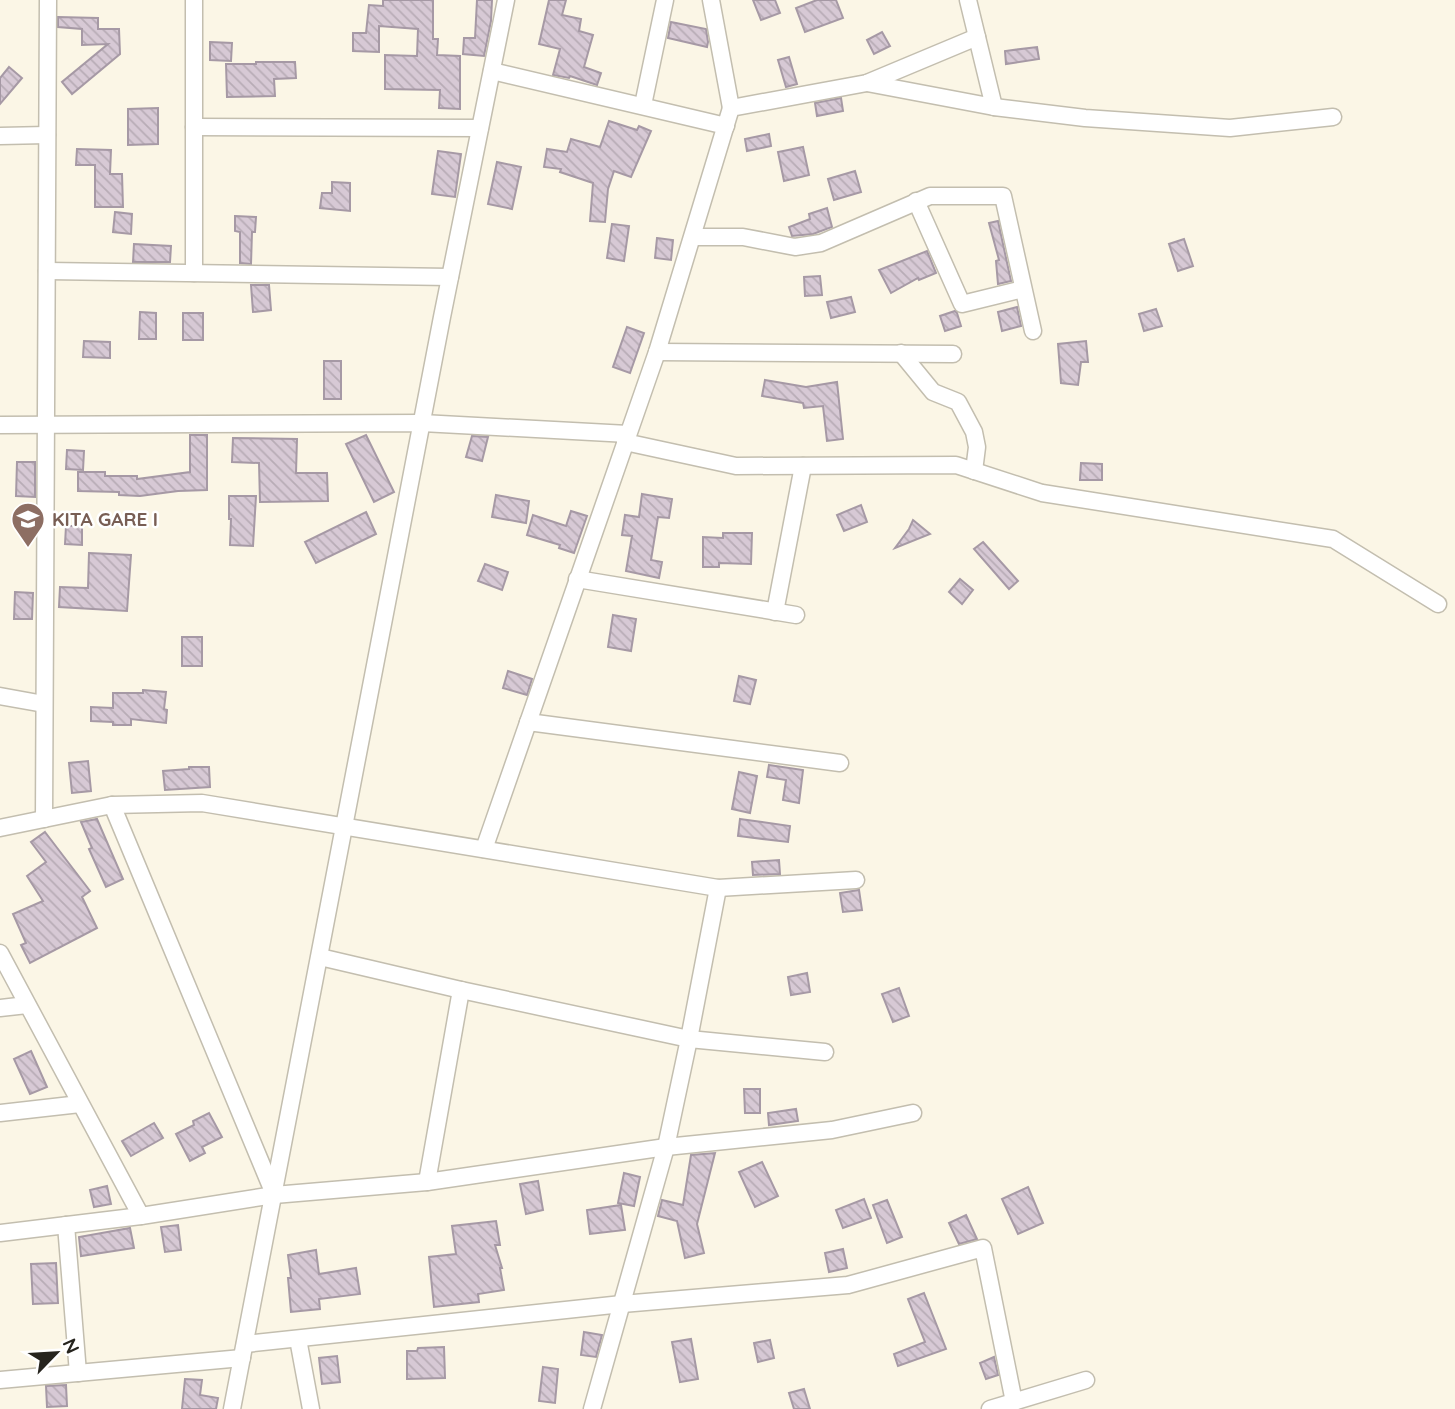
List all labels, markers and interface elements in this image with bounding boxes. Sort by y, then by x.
school or university icon: KITA GARE I [9,500,47,549]
place label: KITA GARE I [52,507,158,531]
north arrow [21,1318,91,1388]
text: N [58,1334,85,1357]

